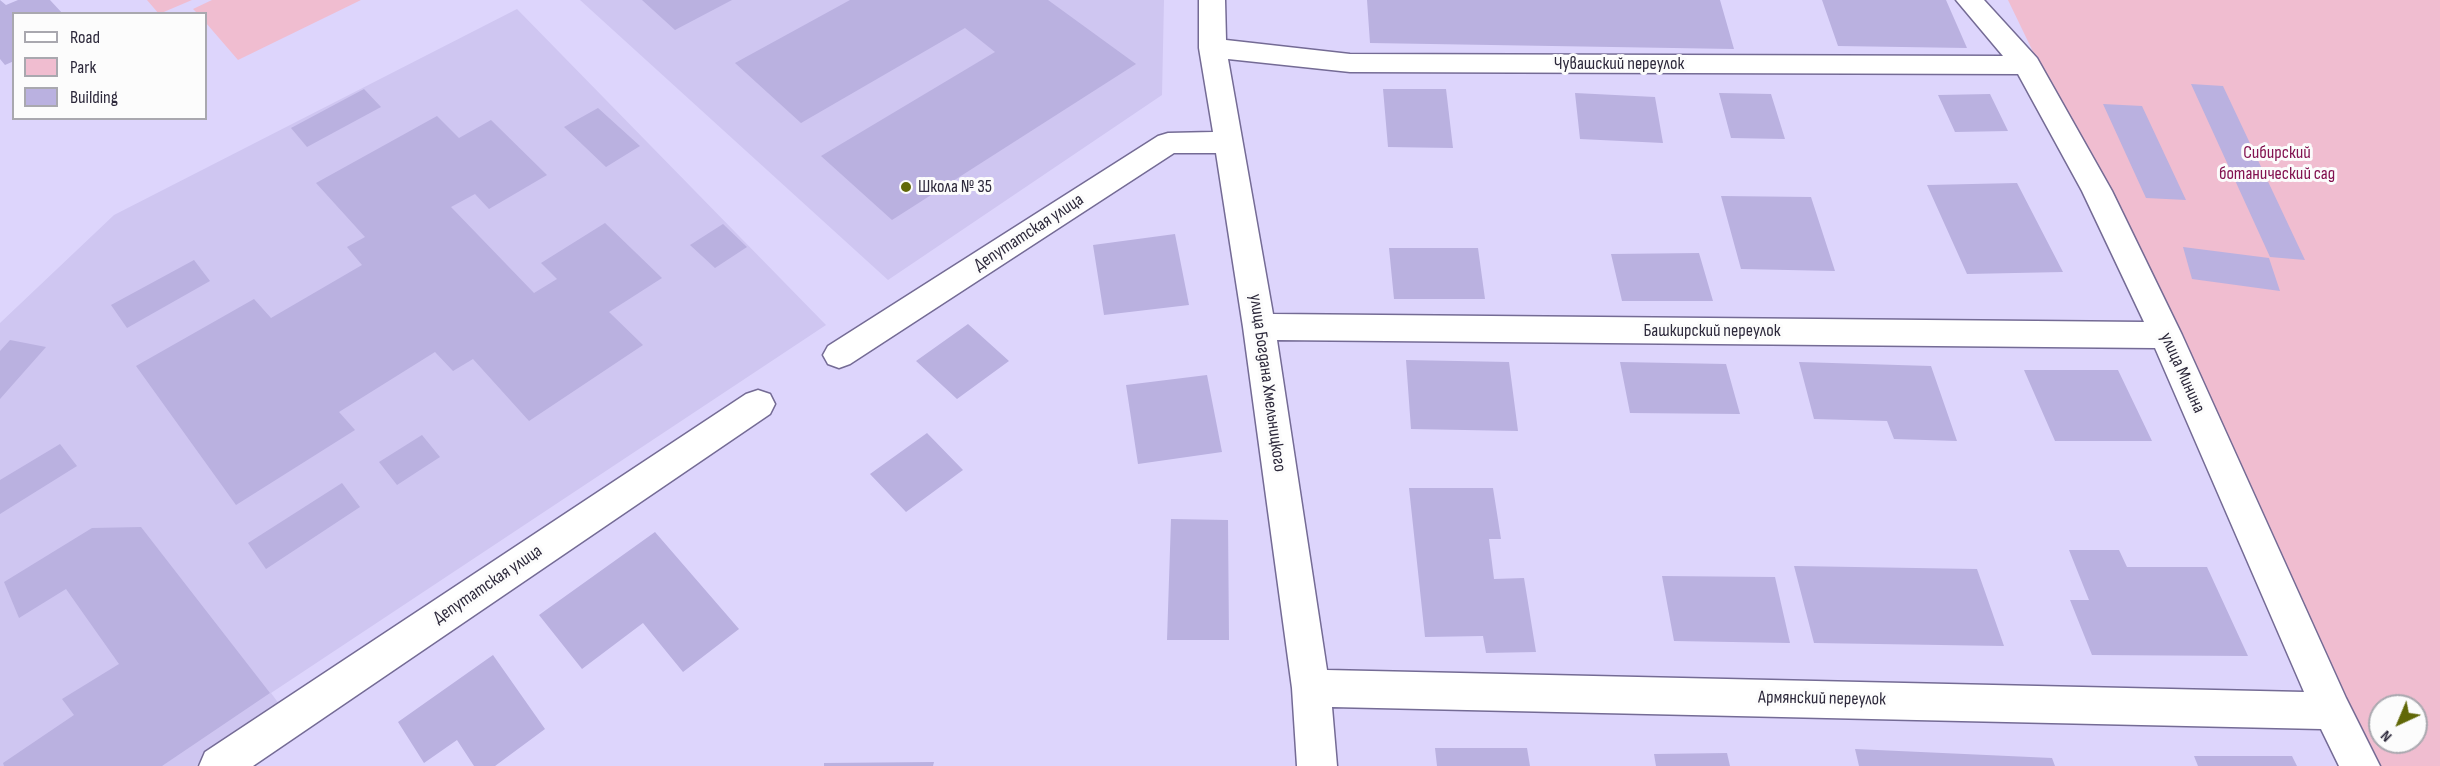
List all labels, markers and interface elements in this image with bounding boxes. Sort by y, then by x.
legend [12,12,207,120]
text: Road [70,27,100,48]
street label: Чувашский переулок [1554,53,1684,75]
text: Park [70,57,96,78]
text: Building [70,87,118,108]
park label: Сибирский ботанический сад [2219,142,2335,184]
place label: Школа № 35 [918,176,992,198]
marker: Школа № 35 [899,180,913,194]
street label: Депутатская улица [970,190,1088,276]
street label: улица Богдана Хмельницкого [1244,293,1290,473]
street label: Башкирский переулок [1644,320,1780,342]
street label: улица Минина [2155,329,2209,417]
street label: Депутатская улица [430,541,546,629]
street label: Армянский переулок [1758,687,1886,711]
north arrow [2368,694,2428,754]
text: N [2377,726,2396,746]

